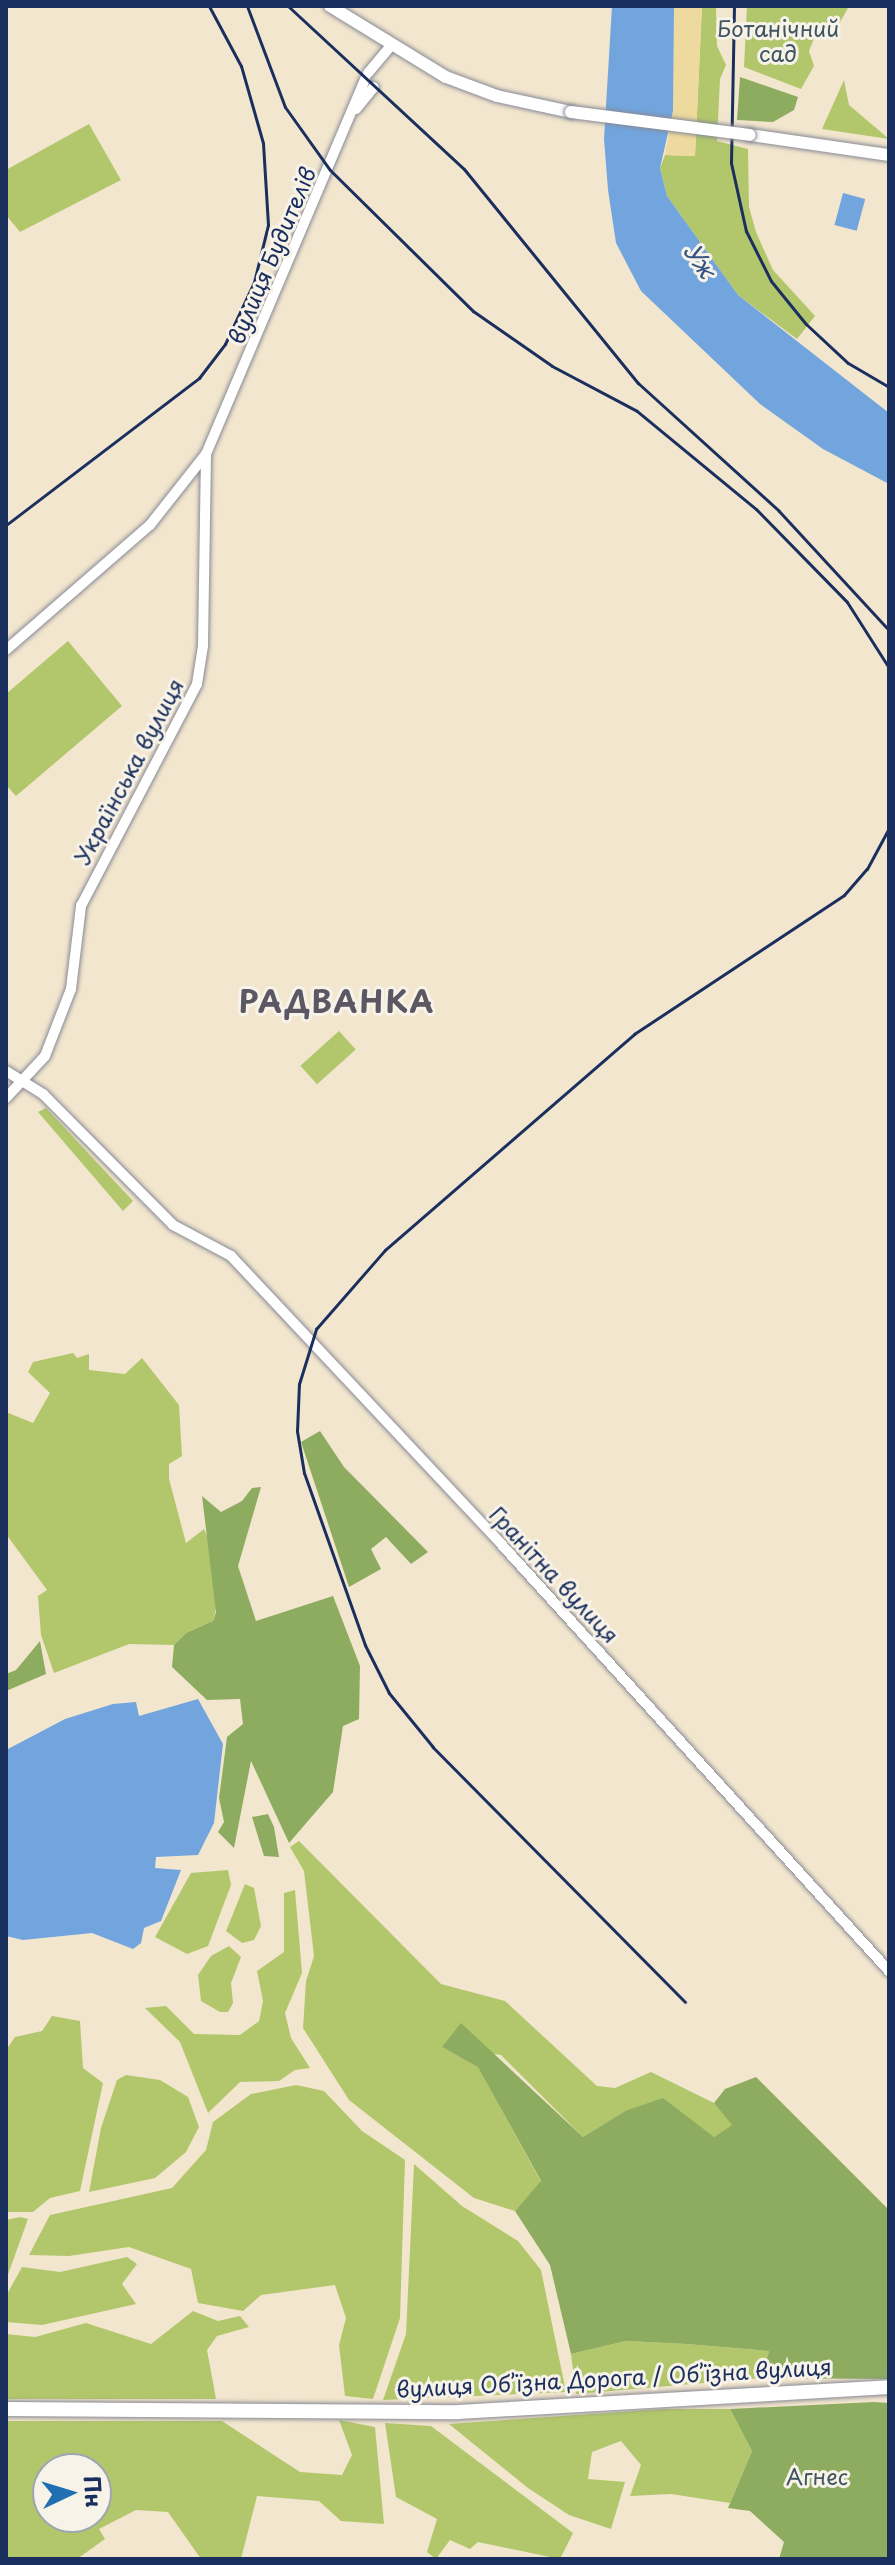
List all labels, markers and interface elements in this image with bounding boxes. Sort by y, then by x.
park label: Ботанічний сад [717,14,839,66]
street label: вулиця Будителів [222,162,320,348]
water label: Уж [678,237,722,283]
street label: Українська вулиця [68,673,188,869]
district label: РАДВАНКА [239,983,435,1019]
street label: Гранітна вулиця [485,1500,625,1648]
street label: вулиця Обʼїзна Дорога / Обʼїзна вулиця [395,2352,833,2402]
north arrow [32,2453,112,2533]
park label: Агнес [786,2463,848,2489]
text: Пн [77,2474,112,2508]

